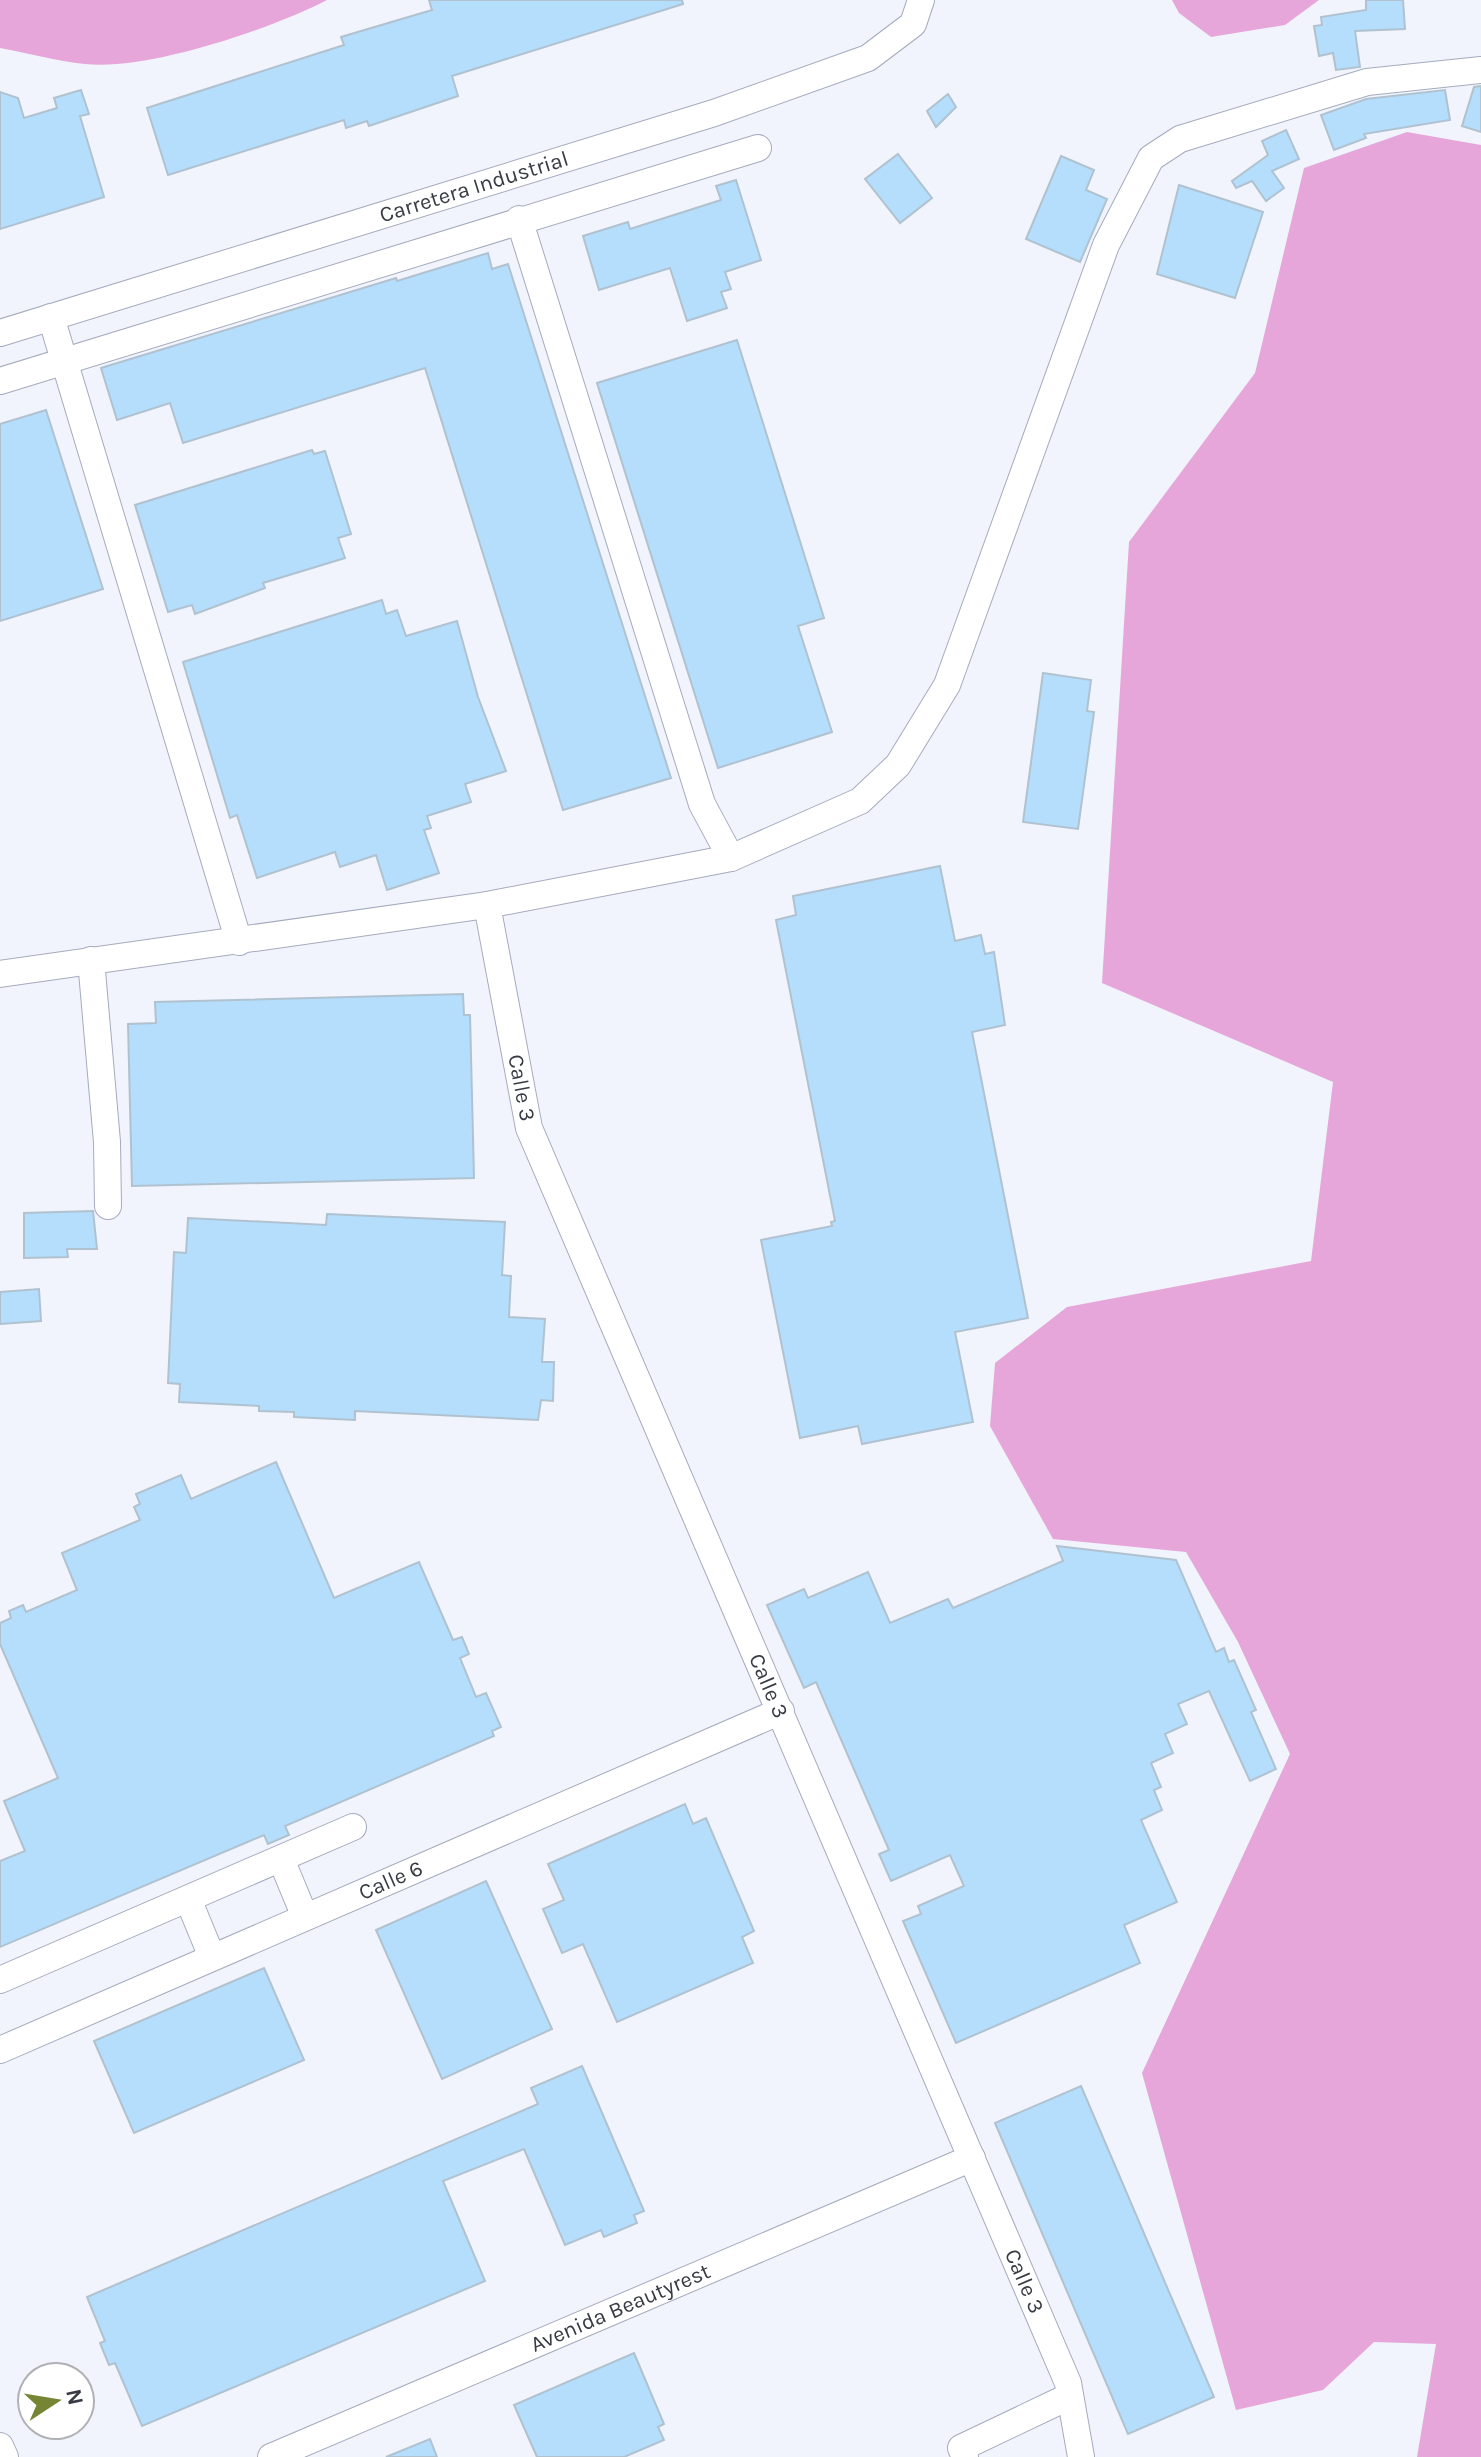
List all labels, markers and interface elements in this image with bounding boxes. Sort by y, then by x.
street label: Carretera Industrial [376,146,572,228]
street label: Calle 3 [502,1052,540,1123]
street label: Calle 3 [743,1650,794,1722]
street label: Calle 6 [355,1855,427,1906]
street label: Calle 3 [999,2245,1050,2317]
street label: Avenida Beautyrest [527,2258,714,2358]
north arrow [16,2361,96,2441]
text: N [60,2387,89,2407]

